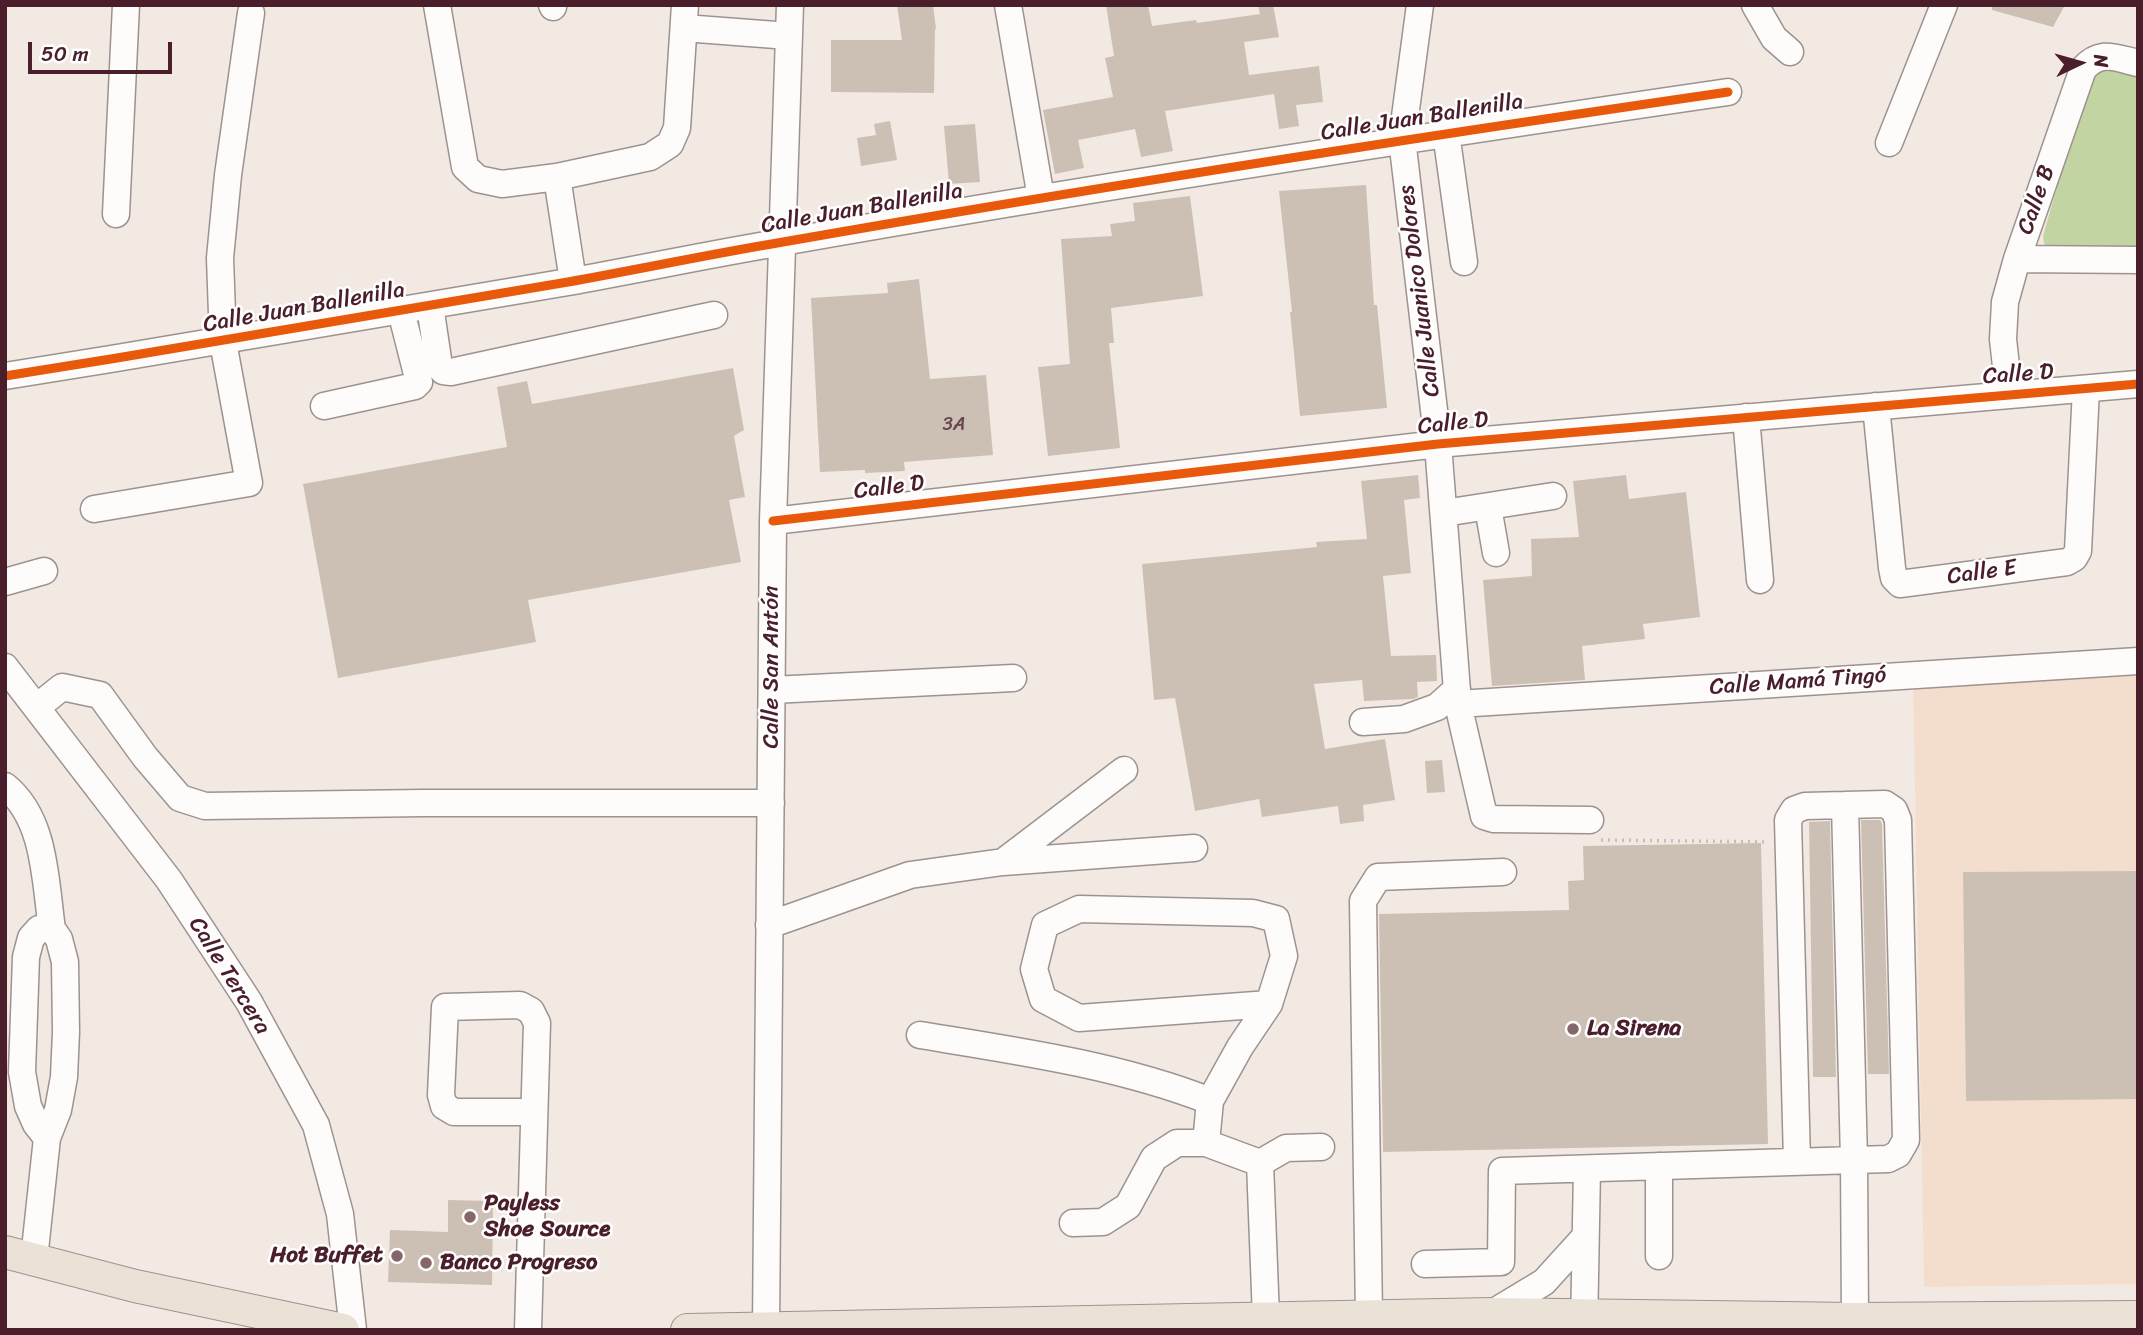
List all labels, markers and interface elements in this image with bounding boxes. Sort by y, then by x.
scale bar [32,28,175,72]
north arrow [2045,28,2115,98]
text: 50 m [41,35,89,73]
text: N [2084,53,2118,69]
street label: Calle Juan Ballenilla [1319,88,1525,148]
street label: Calle B [2012,162,2062,238]
street label: Calle Juan Ballenilla [759,178,965,240]
street label: Calle Juanico Dolores [1393,184,1447,398]
street label: Calle Juan Ballenilla [201,277,407,339]
street label: Calle D [1982,359,2054,391]
street label: Calle D [1416,407,1490,441]
house number: 3A [943,414,965,436]
street label: Calle D [852,470,926,506]
street label: Calle E [1946,554,2018,592]
street label: Calle San Antón [758,586,786,748]
street label: Calle Mamá Tingó [1709,662,1887,702]
street label: Calle Tercera [182,912,276,1040]
place label: La Sirena [1587,1015,1681,1043]
marker: La Sirena [1565,1021,1581,1037]
place label: Payless Shoe Source [484,1190,610,1244]
marker: Payless Shoe Source [462,1209,478,1225]
place label: Hot Buffet [270,1242,383,1270]
marker: Hot Buffet [389,1248,405,1264]
place label: Banco Progreso [440,1249,598,1277]
marker: Banco Progreso [418,1255,434,1271]

